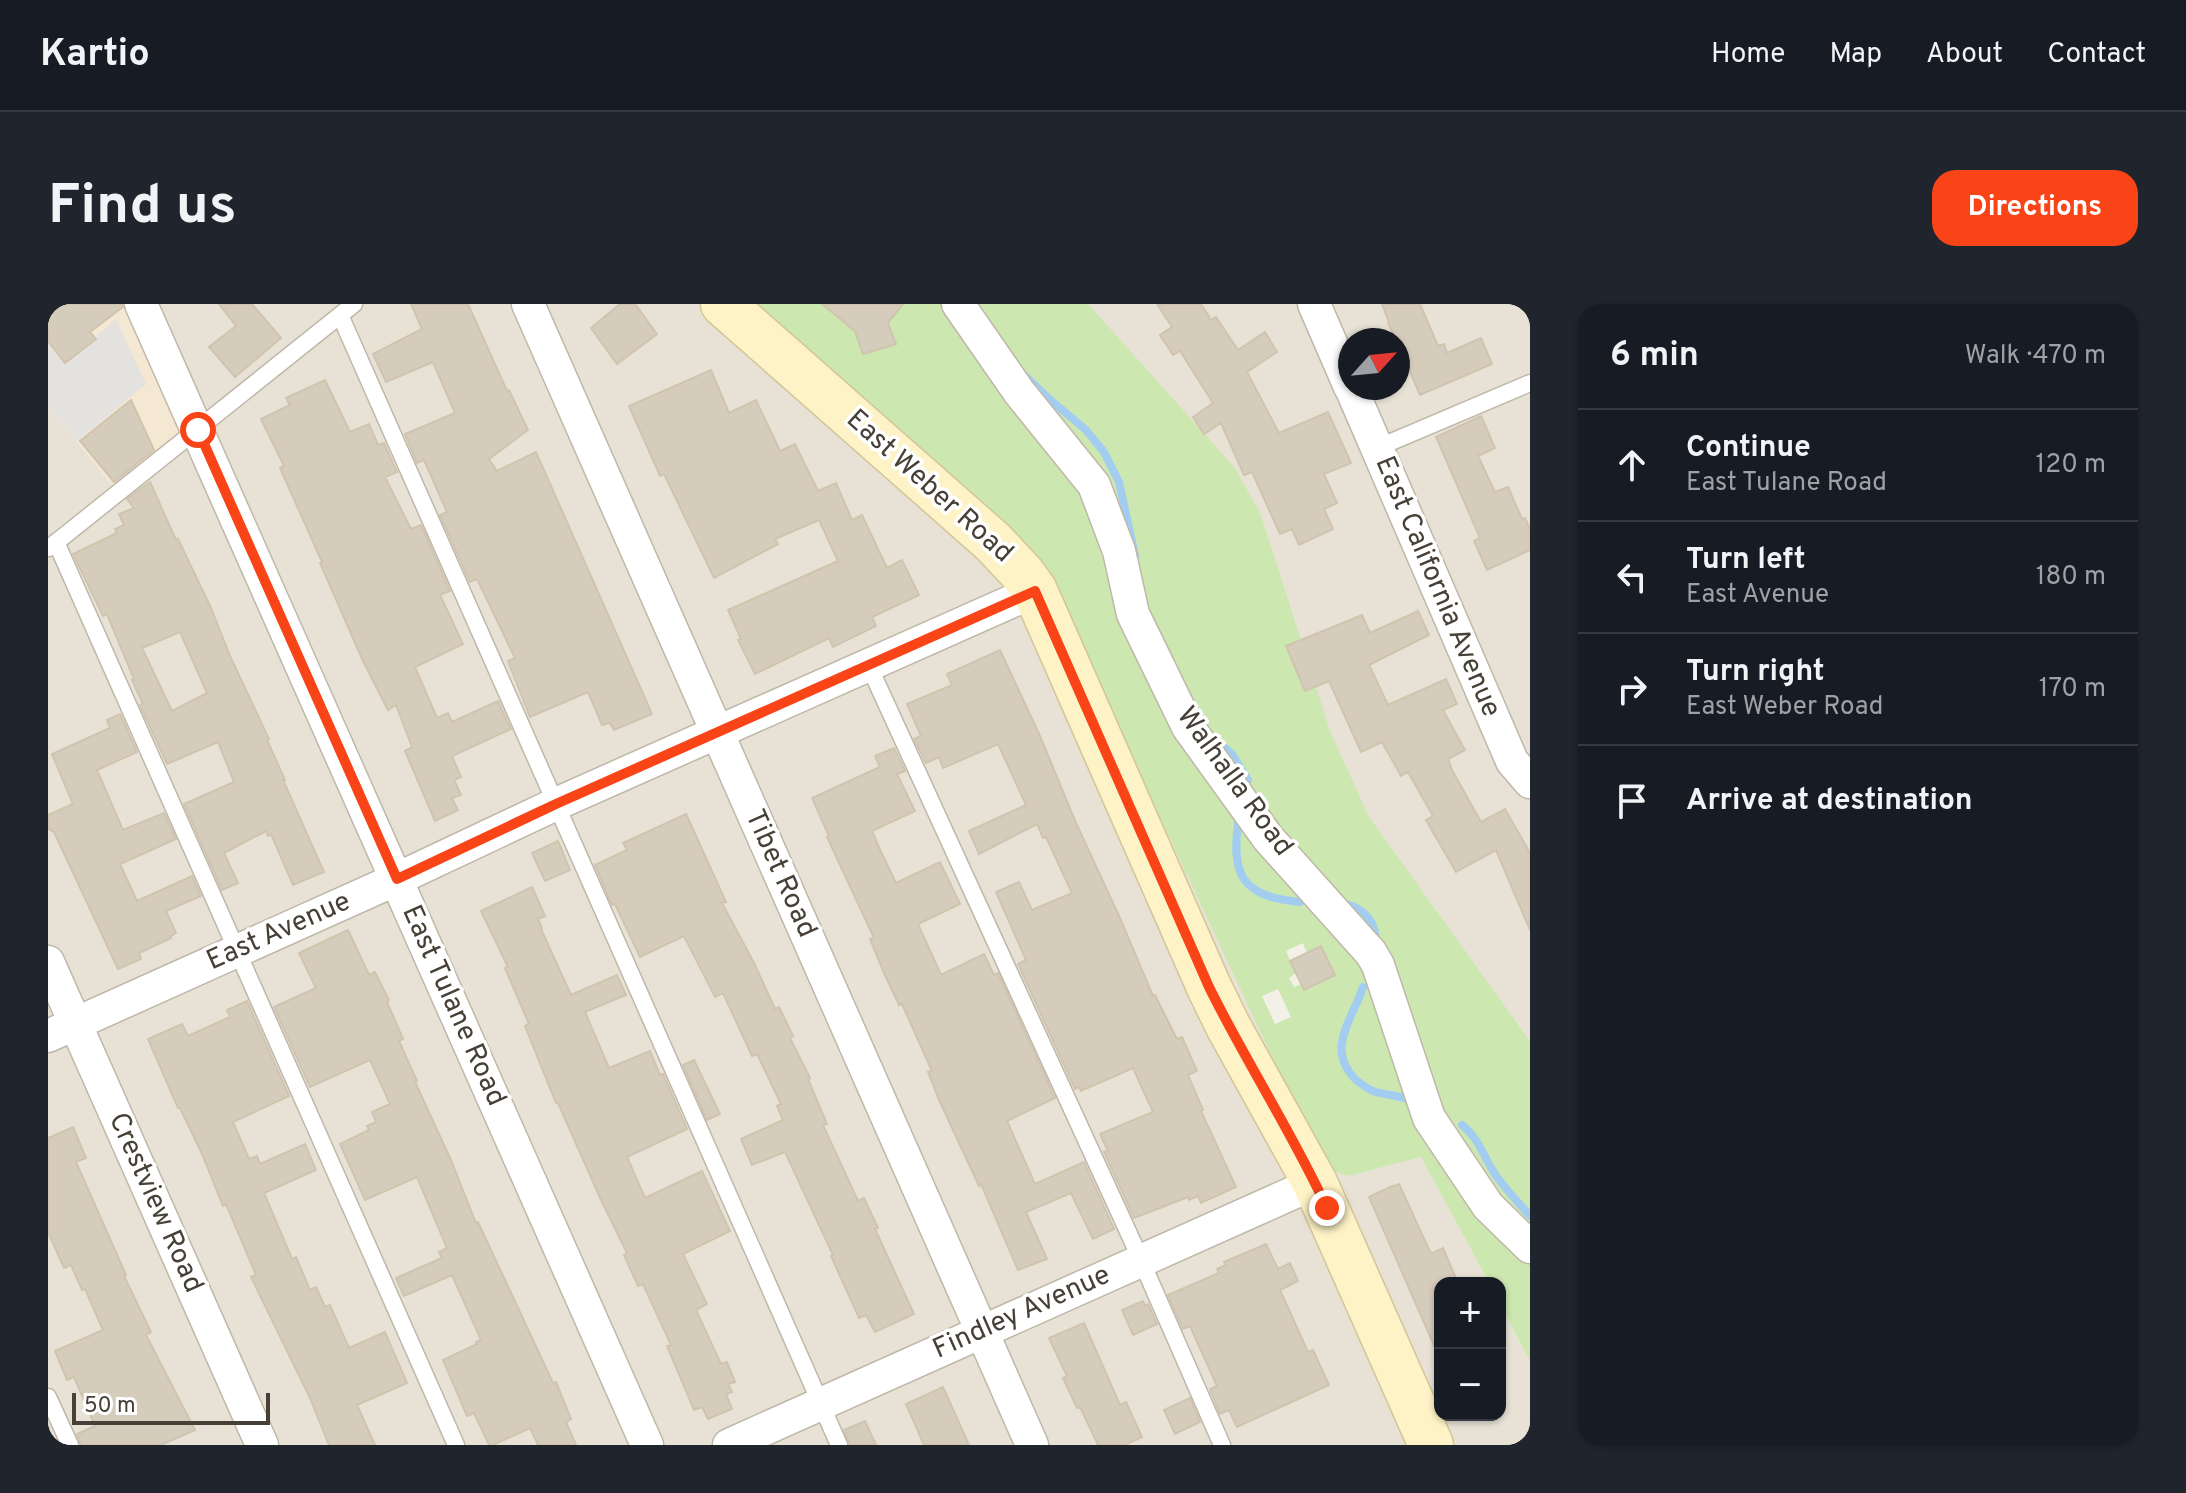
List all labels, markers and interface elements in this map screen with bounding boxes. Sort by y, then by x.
text: Kartio [40,31,150,80]
text: Home [1711,37,1785,73]
text: Map [1829,37,1882,73]
text: About [1926,37,2003,73]
text: Contact [2047,37,2146,73]
button: Directions [1932,170,2138,246]
text: Find us [48,173,237,243]
north arrow [1338,328,1410,400]
text: 6 min [1610,335,1699,378]
text: Walk · 470 m [1965,340,2106,373]
street label: East Weber Road [838,402,1020,572]
route start [180,412,216,448]
text: Continue [1686,430,1811,467]
icon: ahead [1610,443,1654,487]
text: 120 m [2036,449,2106,482]
street label: East California Avenue [1366,451,1508,723]
text: East Tulane Road [1686,467,1887,500]
text: Turn left [1686,542,1806,579]
icon: left [1610,555,1654,599]
text: 180 m [2036,561,2106,594]
text: East Avenue [1686,579,1829,612]
text: Turn right [1686,654,1824,691]
icon: right [1610,667,1654,711]
text: 170 m [2039,673,2106,706]
text: East Weber Road [1686,691,1883,724]
street label: Walhalla Road [1168,700,1300,864]
icon: arrive [1610,779,1654,823]
text: Arrive at destination [1686,783,1972,820]
street label: Tibet Road [736,804,824,944]
street label: East Avenue [201,884,357,980]
street label: East Tulane Road [393,900,513,1112]
street label: Crestview Road [99,1107,211,1299]
route end [1309,1190,1345,1226]
street label: Findley Avenue [928,1258,1116,1368]
map controls [1434,1277,1506,1421]
button: + [1434,1277,1506,1349]
button: − [1434,1349,1506,1421]
scale bar [72,1389,270,1425]
text: 50 m [84,1393,136,1420]

